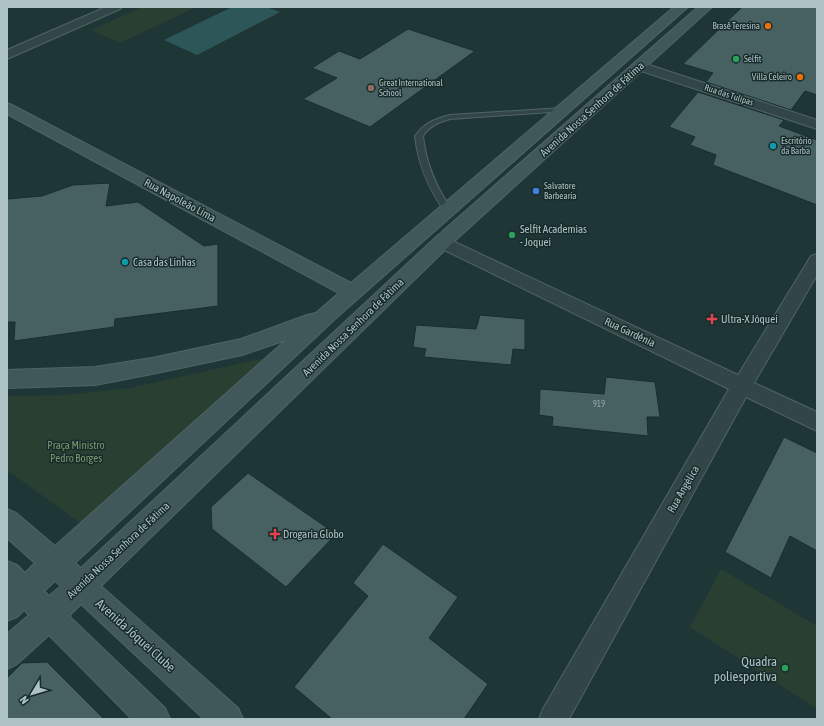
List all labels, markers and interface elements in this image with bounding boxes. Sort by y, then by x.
place label: Brasê Teresina [713,21,760,31]
marker: Brasê Teresina [763,21,773,31]
marker: Selfit [731,54,741,64]
place label: Selfit [744,54,762,64]
street label: Avenida Nossa Senhora de Fátima [538,59,646,159]
place label: Villa Celeiro [752,72,792,82]
marker: Villa Celeiro [795,72,805,82]
place label: Great International School [379,78,443,98]
street label: Rua das Tulipas [703,82,755,108]
marker: Great International School [366,83,376,93]
place label: Escritório da Barba [781,136,812,156]
marker: Escritório da Barba [768,141,778,151]
street label: Rua Napoleão Lima [142,176,218,224]
place label: Salvatore Barbearia [544,181,577,201]
marker: Salvatore Barbearia [531,186,541,196]
place label: Selfit Academias - Joquei [520,223,587,248]
marker: Selfit Academias - Joquei [507,230,517,240]
place label: Casa das Linhas [133,256,196,268]
marker: Casa das Linhas [120,257,130,267]
street label: Avenida Nossa Senhora de Fátima [300,276,406,378]
marker: Ultra-X Jóquei [706,313,718,325]
place label: Ultra-X Jóquei [721,313,778,325]
street label: Rua Gardênia [603,315,657,349]
house number: 919 [593,399,605,409]
park label: Praça Ministro Pedro Borges [47,439,105,464]
street label: Rua Angélica [665,463,701,515]
street label: Avenida Nossa Senhora de Fátima [64,499,172,601]
place label: Drogaria Globo [283,528,344,540]
marker: Drogaria Globo [270,529,280,539]
street label: Avenida Jóquei Clube [93,596,179,675]
place label: Quadra poliesportiva [714,654,777,684]
marker: Quadra poliesportiva [780,663,790,673]
north arrow [12,674,52,714]
text: N [17,694,31,706]

